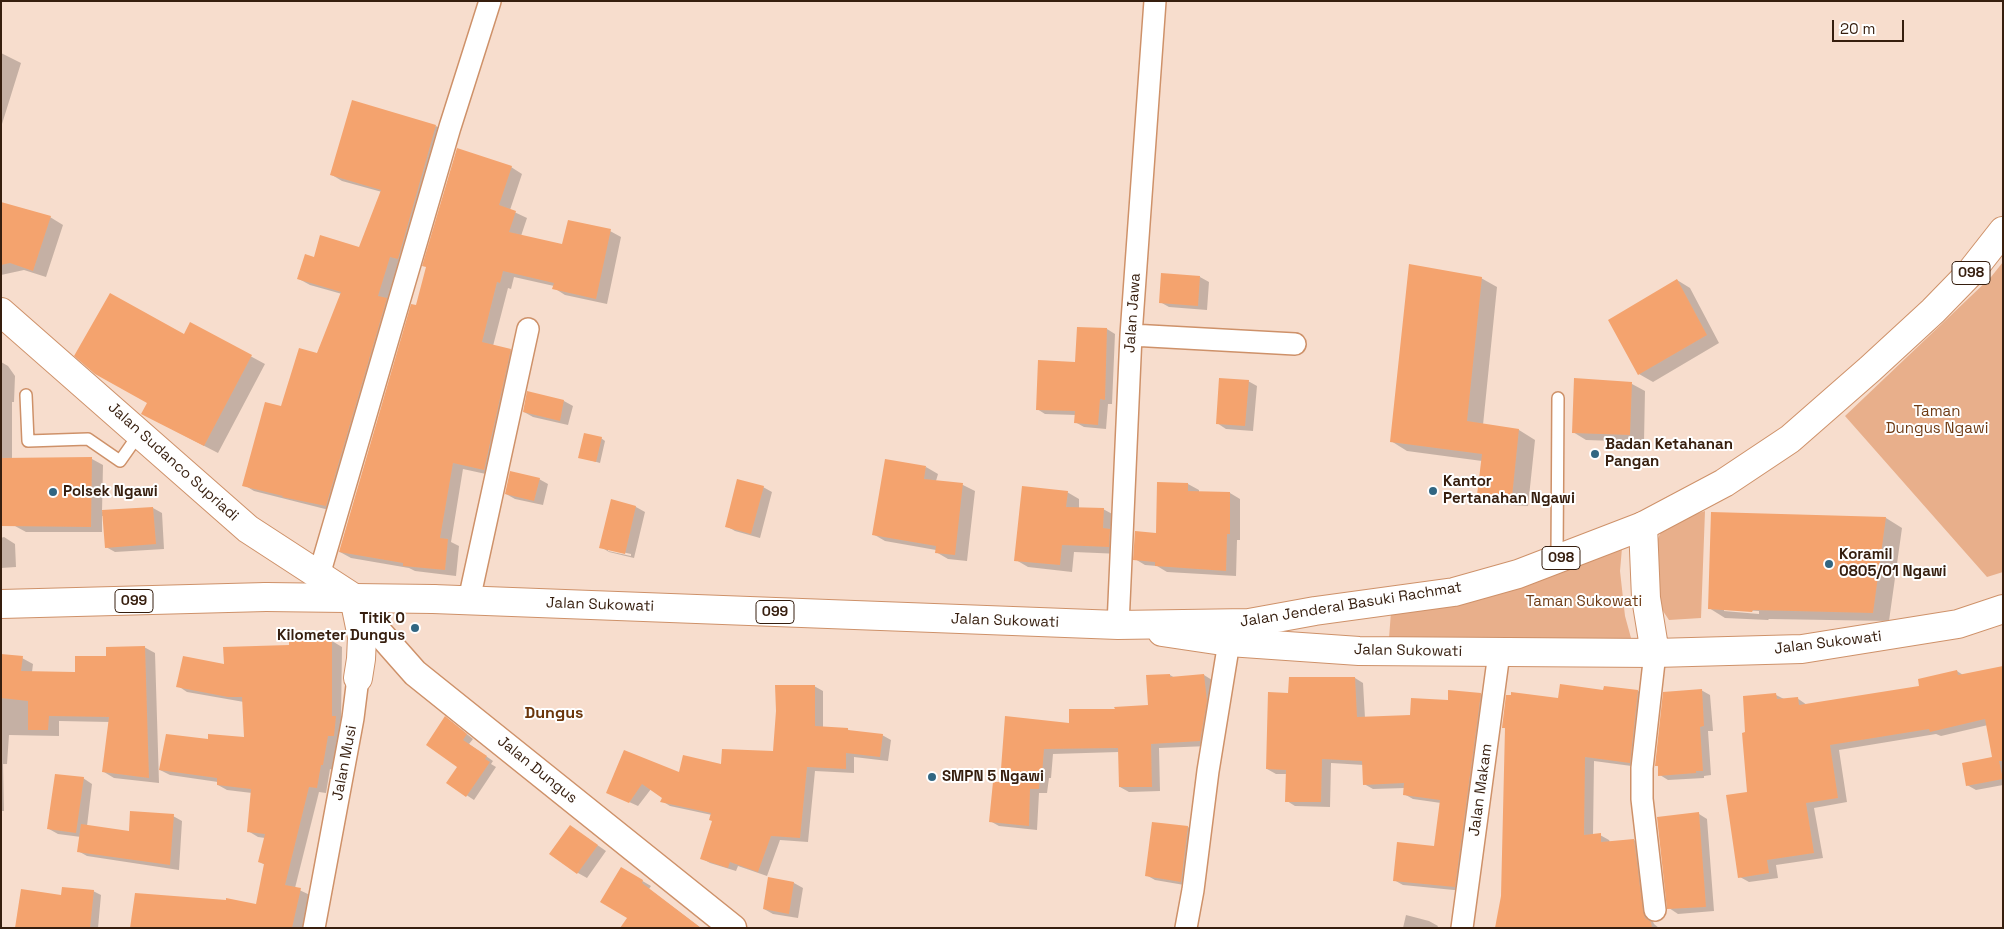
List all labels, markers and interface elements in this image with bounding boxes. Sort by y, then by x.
scale bar [1834,10,1906,42]
text: 20 m [1840,19,1875,38]
road number: 098 [1952,262,1990,284]
street label: Jalan Jawa [1121,272,1145,354]
street label: Jalan Sudanco Supriadi [104,399,242,525]
park label: Taman Dungus Ngawi [1886,403,1988,438]
place label: Badan Ketahanan Pangan [1605,436,1733,471]
marker: Badan Ketahanan Pangan [1589,448,1601,460]
place label: Kantor Pertanahan Ngawi [1443,473,1575,508]
place label: Polsek Ngawi [63,483,158,501]
marker: Kantor Pertanahan Ngawi [1427,485,1439,497]
marker: Polsek Ngawi [47,486,59,498]
road number: 098 [1542,546,1580,570]
place label: Koramil 0805/01 Ngawi [1839,546,1947,581]
marker: Koramil 0805/01 Ngawi [1823,558,1835,570]
street label: Jalan Jenderal Basuki Rachmat [1239,579,1463,631]
road number: 099 [115,590,153,612]
park label: Taman Sukowati [1526,593,1642,611]
street label: Jalan Sukowati [546,594,654,616]
road number: 099 [756,600,794,624]
place label: Titik 0 Kilometer Dungus [277,610,405,645]
street label: Jalan Sukowati [951,610,1059,632]
marker: Titik 0 Kilometer Dungus [409,622,421,634]
street label: Jalan Sukowati [1773,627,1883,659]
street label: Jalan Sukowati [1354,641,1462,661]
district label: Dungus [525,704,583,724]
street label: Jalan Musi [329,724,361,802]
street label: Jalan Dungus [493,732,581,808]
street label: Jalan Makam [1466,742,1496,838]
place label: SMPN 5 Ngawi [942,768,1044,786]
marker: SMPN 5 Ngawi [926,771,938,783]

